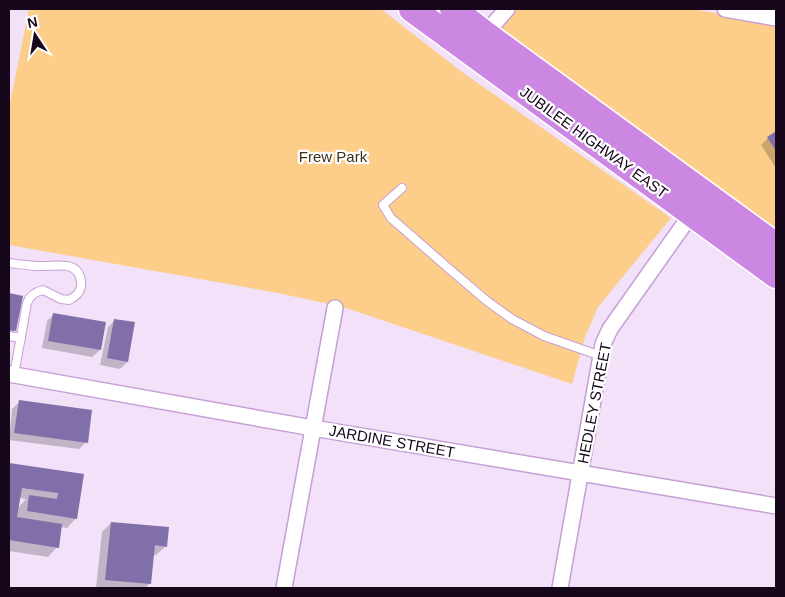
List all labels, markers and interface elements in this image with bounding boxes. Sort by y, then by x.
north arrow [10,10,60,60]
text: N [26,13,39,31]
street label: JUBILEE HIGHWAY EAST [517,83,671,201]
park label: Frew Park [299,148,368,165]
street label: HEDLEY STREET [574,341,614,465]
street label: JARDINE STREET [328,422,456,460]

